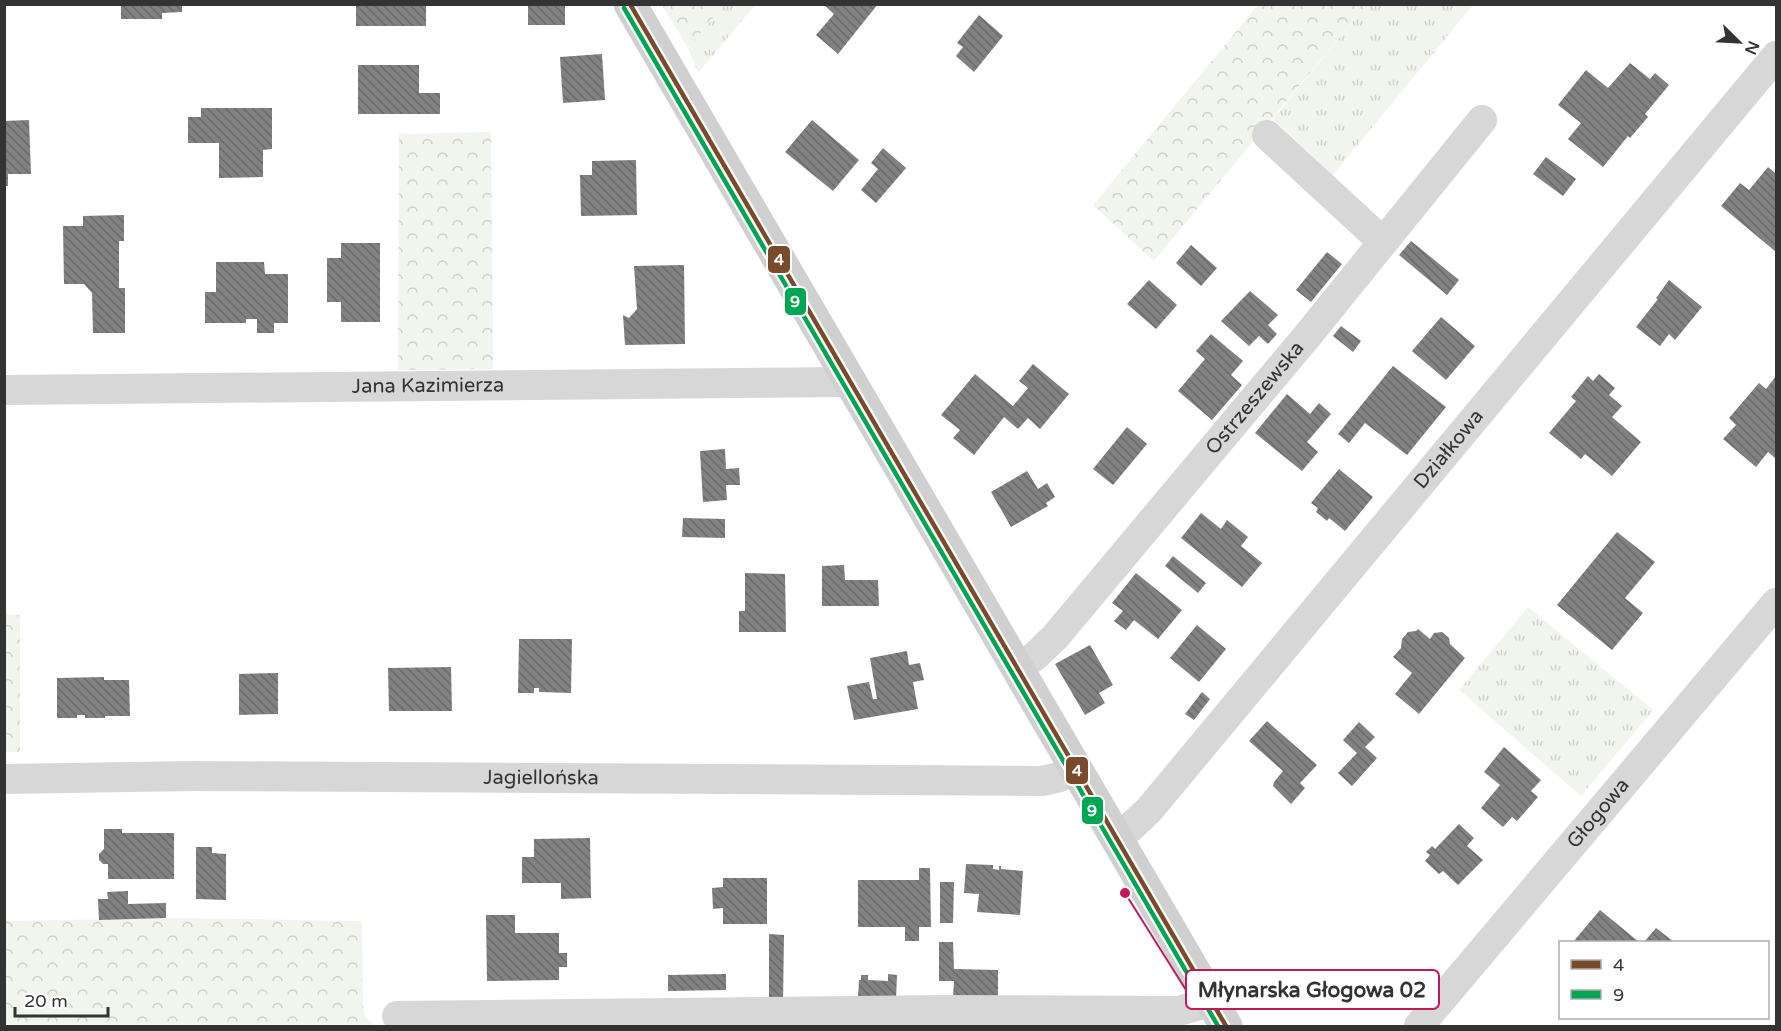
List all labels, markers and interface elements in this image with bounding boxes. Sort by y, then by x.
north arrow [1709,12,1769,72]
text: N [1740,38,1764,58]
line badge: 4 [767,245,791,274]
text: 4 [774,250,784,270]
line badge: 9 [784,287,807,316]
text: 9 [790,292,800,312]
street label: Ostrzeszewska [1201,337,1309,460]
street label: Jana Kazimierza [352,373,504,399]
street label: Działkowa [1409,405,1489,494]
line badge: 4 [1065,756,1089,785]
text: 4 [1072,761,1082,781]
street label: Jagiellońska [483,766,599,790]
street label: Głogowa [1562,774,1635,853]
line badge: 9 [1081,796,1104,825]
text: 9 [1087,801,1097,821]
legend [1559,941,1769,1019]
text: 4 [1613,954,1624,976]
callout: Młynarska Głogowa 02 [1186,970,1439,1009]
text: Młynarska Głogowa 02 [1198,978,1426,1003]
scale bar [15,980,108,1018]
text: 9 [1613,984,1624,1006]
text: 20 m [24,990,68,1012]

